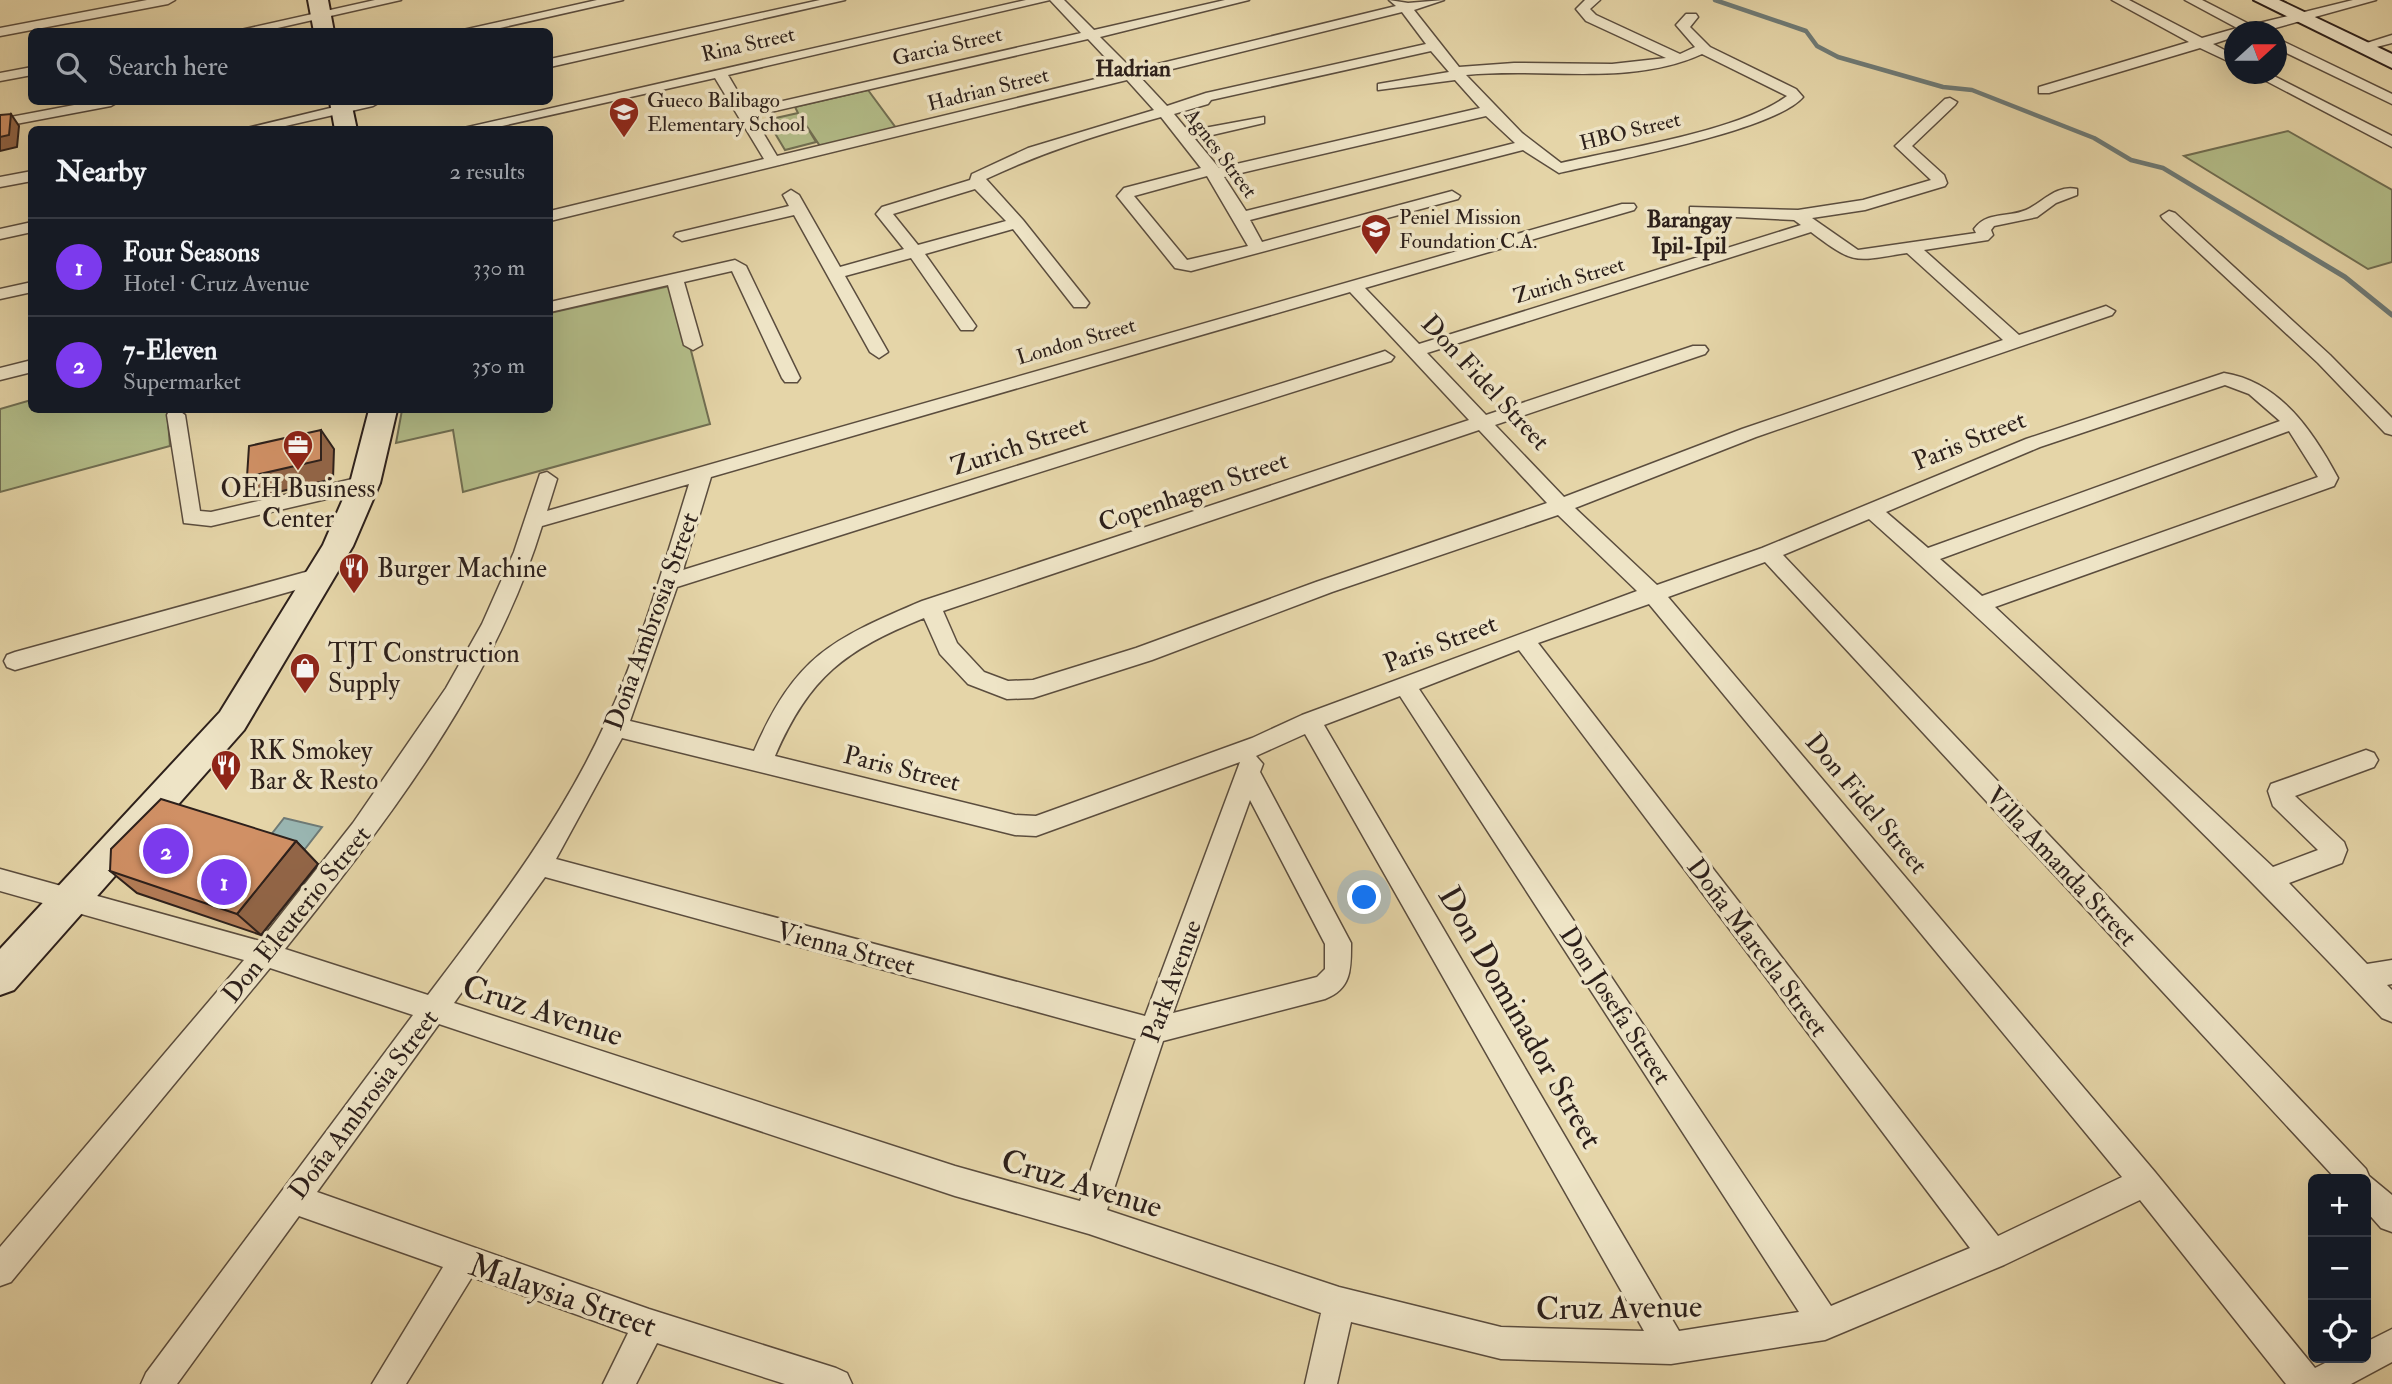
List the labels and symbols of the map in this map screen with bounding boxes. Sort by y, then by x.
street label: Rina Street [699,21,798,68]
street label: Garcia Street [890,21,1005,72]
north arrow [2224,21,2287,84]
district label: Hadrian [1095,54,1171,83]
street label: Hadrian Street [925,61,1052,118]
place label: Gueco Balibago Elementary School [647,87,806,138]
school or university icon: Gueco Balibago Elementary School [607,95,641,139]
street label: Agnes Street [1177,102,1263,204]
street label: HBO Street [1577,106,1684,157]
place label: Peniel Mission Foundation C.A. [1399,204,1537,255]
district label: Barangay Ipil-Ipil [1646,205,1732,261]
school or university icon: Peniel Mission Foundation C.A. [1359,212,1393,256]
street label: Zurich Street [1510,251,1628,310]
street label: Don Fidel Street [1414,308,1556,457]
street label: London Street [1014,312,1139,371]
street label: Paris Street [1908,404,2031,478]
street label: Zurich Street [947,409,1092,483]
office icon: OEH Business Center [281,428,315,472]
street label: Copenhagen Street [1094,445,1293,540]
place label: OEH Business Center [221,473,375,535]
street label: Doña Ambrosia Street [598,508,706,735]
restaurant icon: Burger Machine [337,551,371,595]
place label: Burger Machine [377,553,547,585]
street label: Paris Street [1379,608,1502,680]
place label: TJT Construction Supply [328,638,520,701]
shop icon: TJT Construction Supply [288,651,322,695]
street label: Don Fidel Street [1798,727,1934,881]
place label: RK Smokey Bar & Resto [249,735,378,797]
street label: Paris Street [840,739,963,799]
restaurant icon: RK Smokey Bar & Resto [209,748,243,792]
street label: Villa Amanda Street [1979,780,2144,953]
street label: Don Eleuterio Street [216,820,378,1010]
pin: 2 [143,825,189,877]
street label: Doña Marcela Street [1680,852,1835,1043]
pin: 1 [201,856,247,908]
street label: Don Dominador Street [1429,879,1611,1156]
your location [1347,880,1381,914]
street label: Vienna Street [773,915,918,983]
street label: Park Avenue [1135,916,1209,1047]
street label: Don Josefa Street [1552,920,1678,1091]
street label: Cruz Avenue [457,966,628,1056]
street label: Doña Ambrosia Street [282,1003,446,1206]
street label: Cruz Avenue [996,1140,1167,1227]
street label: Malaysia Street [464,1245,662,1347]
street label: Cruz Avenue [1535,1287,1703,1329]

